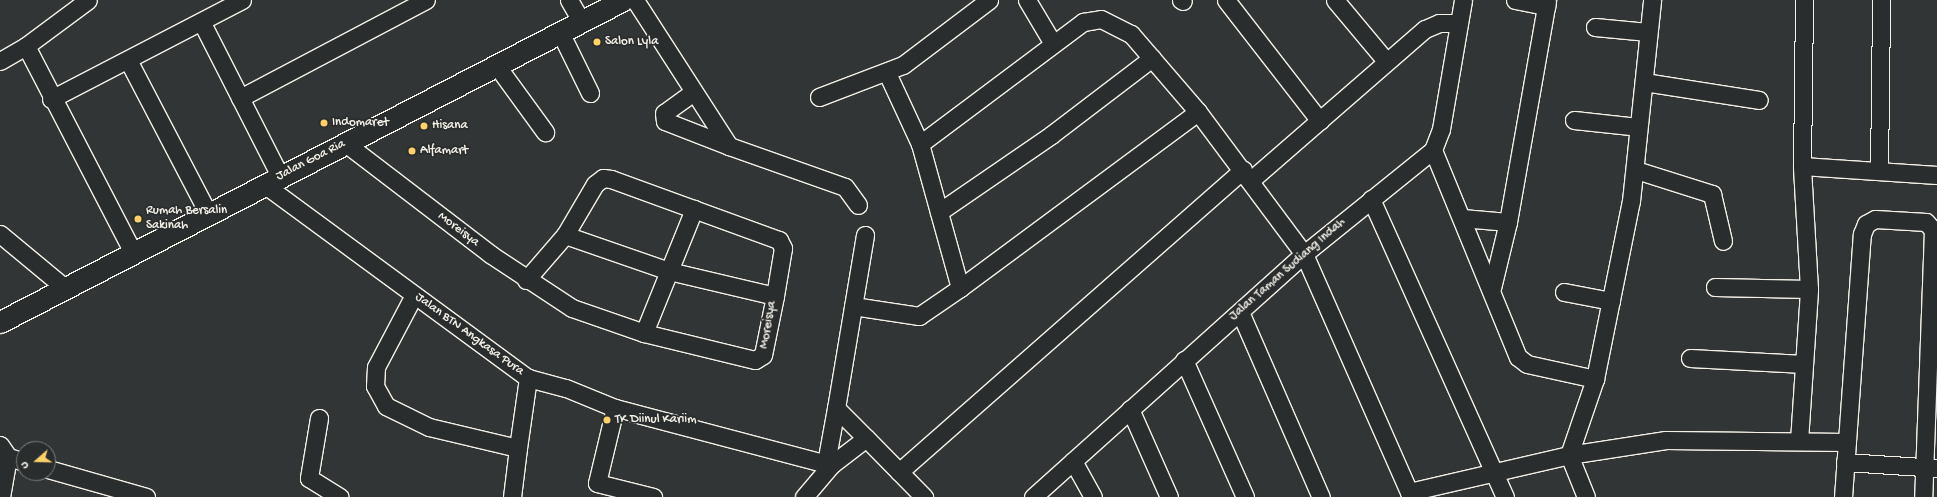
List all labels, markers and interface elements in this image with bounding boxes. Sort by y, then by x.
place label: Salon Lyla [605,34,658,50]
marker: Salon Lyla [592,37,602,47]
place label: Indomaret [332,115,389,131]
marker: Indomaret [319,118,329,128]
place label: Hisana [432,118,468,134]
marker: Hisana [419,121,429,131]
street label: Jalan Goa Ria [274,137,348,185]
place label: Alfamart [420,143,468,159]
marker: Alfamart [407,146,417,156]
place label: Rumah Bersalin Sakinah [146,204,227,235]
street label: Moreisya [434,209,482,251]
marker: Rumah Bersalin Sakinah [133,214,143,224]
street label: Jalan Taman Sudiang Indah [1227,215,1349,325]
street label: Jalan BTN Angkasa Pura [411,290,527,380]
street label: Moreisya [757,300,781,350]
place label: TK Diinul Kariim [615,412,696,428]
marker: TK Diinul Kariim [602,415,612,425]
north arrow [16,441,56,481]
text: U [19,460,32,470]

